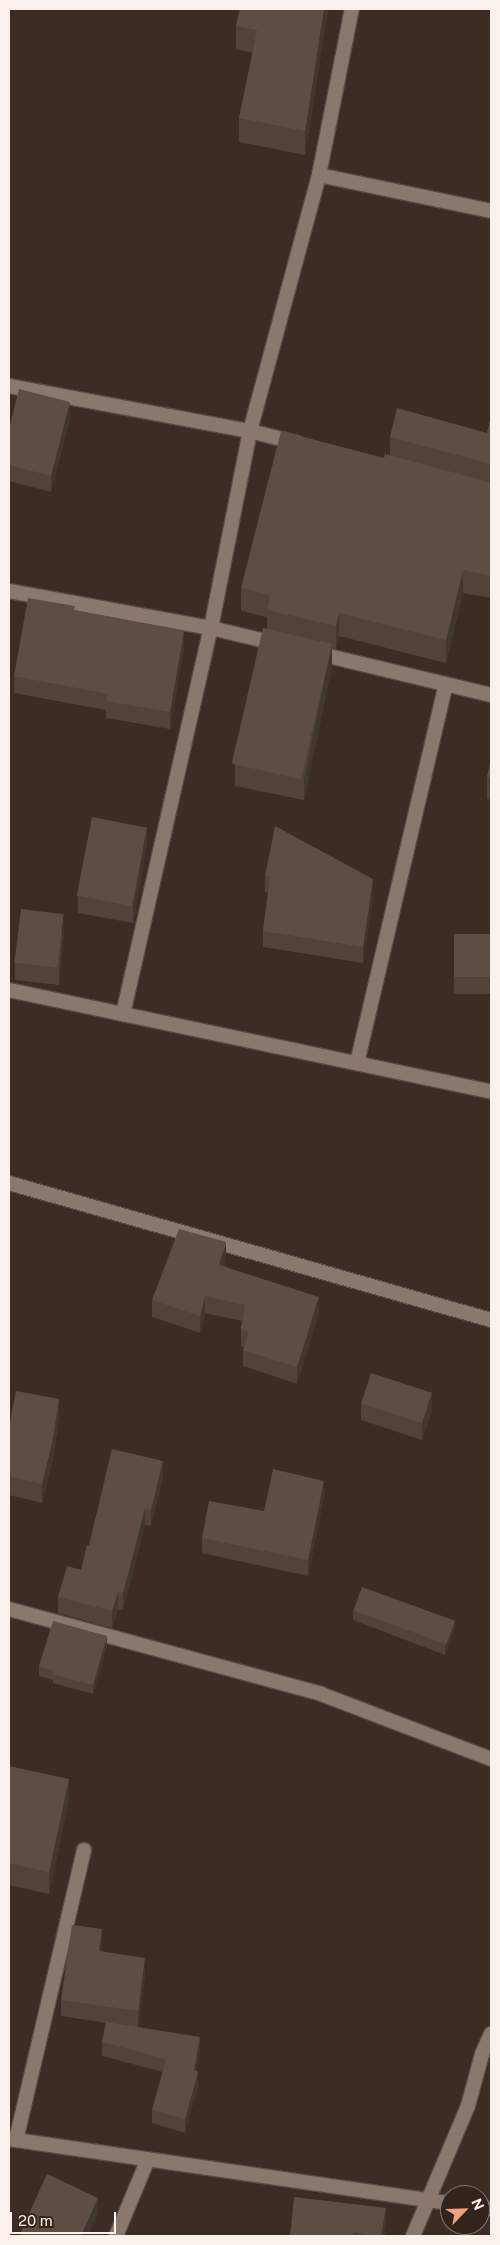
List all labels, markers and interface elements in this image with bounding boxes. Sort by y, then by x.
north arrow [440,2185,490,2235]
text: N [468,2196,487,2213]
scale bar [12,2202,119,2234]
text: 20 m [18,2212,53,2229]

